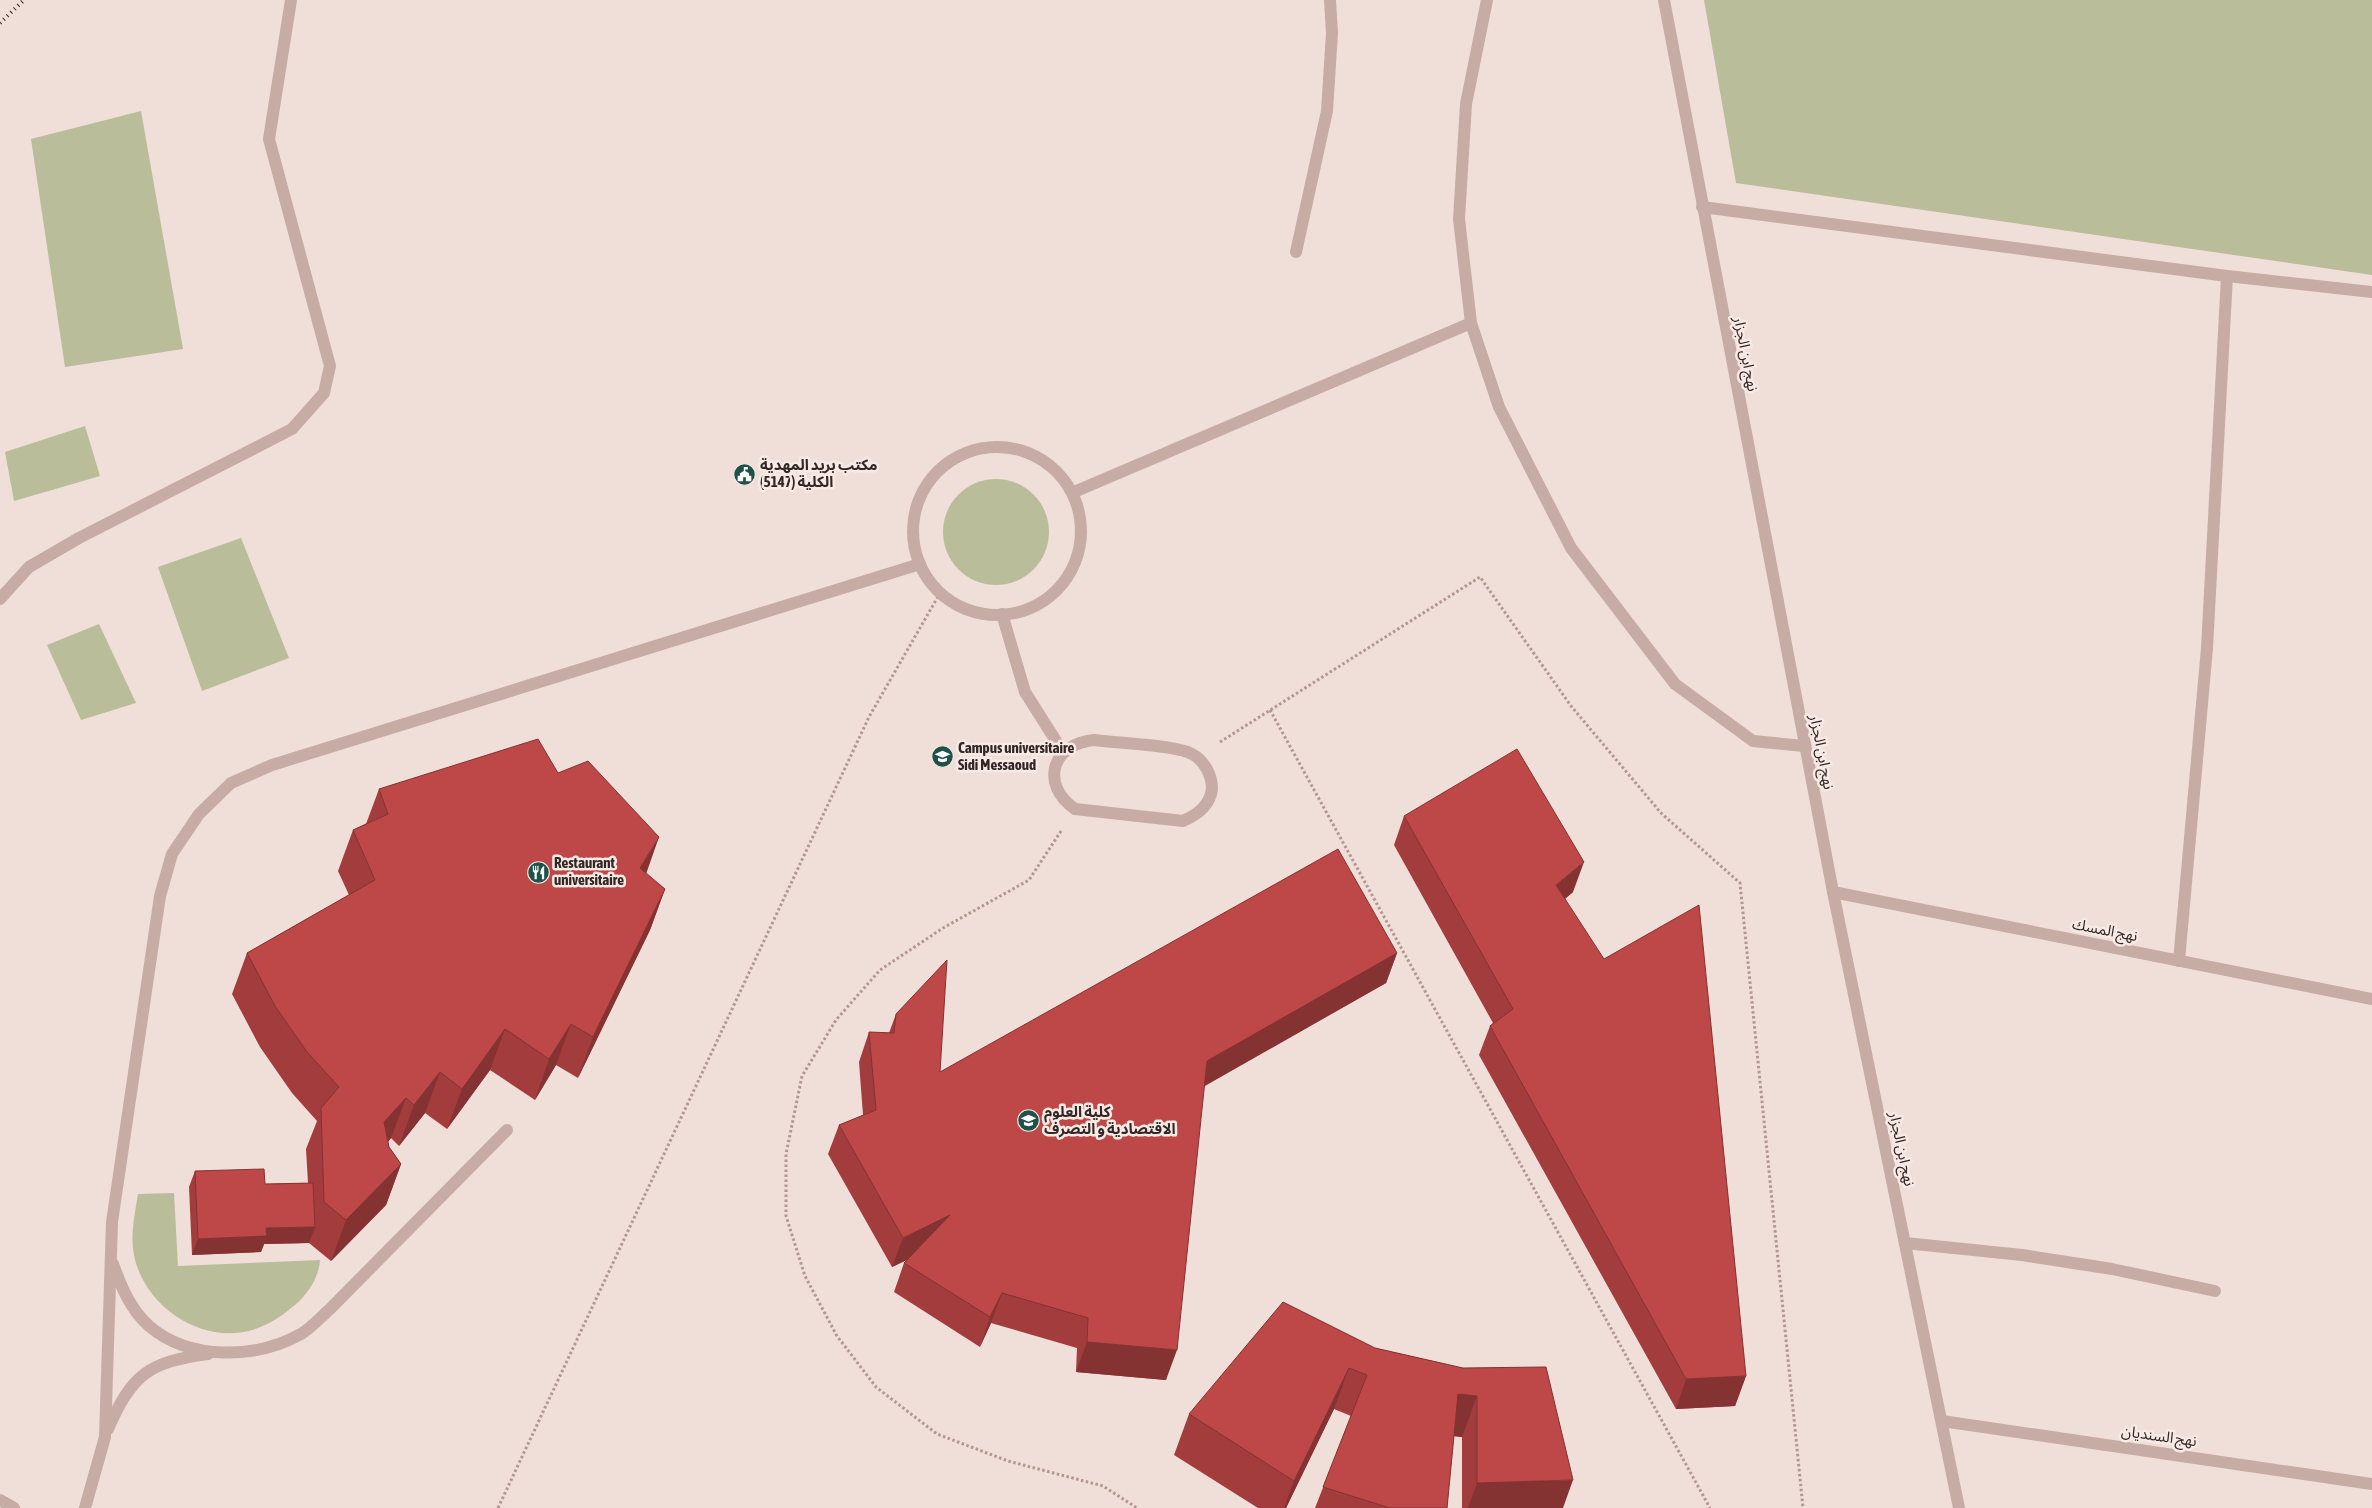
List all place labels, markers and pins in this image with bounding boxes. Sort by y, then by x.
place label: مكتب بريد المهدية الكلية (5147) [760,456,878,490]
public building icon: مكتب بريد المهدية الكلية (5147) [732,462,756,486]
place label: Campus universitaire Sidi Messaoud [958,739,1074,773]
school or university icon: Campus universitaire Sidi Messaoud [930,745,954,769]
place label: Restaurant universitaire [554,854,624,888]
restaurant icon: Restaurant universitaire [526,860,550,884]
place label: كلية العلوم الاقتصادية و التصرف [1044,1103,1176,1138]
school or university icon: كلية العلوم الاقتصادية و التصرف [1016,1109,1040,1133]

